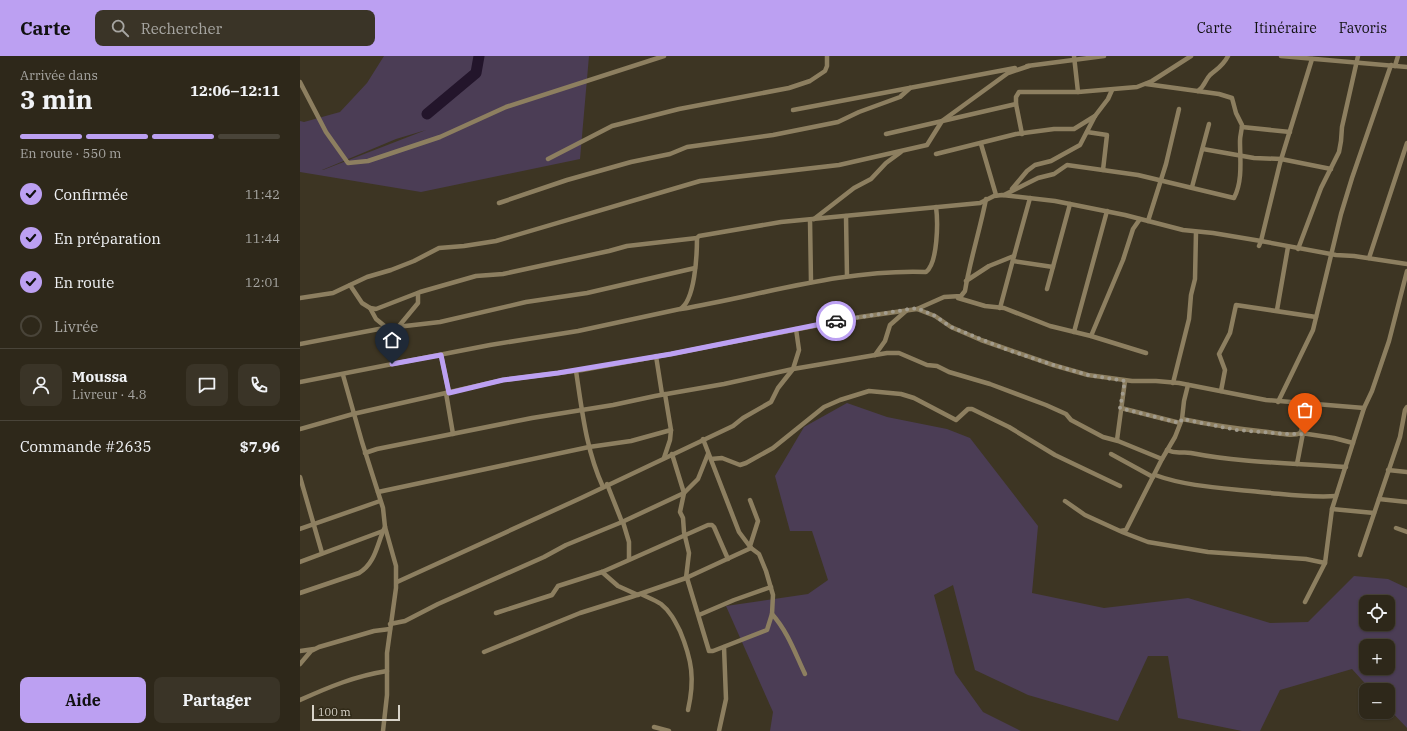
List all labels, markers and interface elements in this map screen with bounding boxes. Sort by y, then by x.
search box [95,10,375,46]
text: Carte [20,16,71,40]
icon: search [109,17,131,39]
text: Rechercher [141,19,222,38]
text: Carte [1197,19,1232,37]
text: Itinéraire [1254,19,1317,37]
text: Favoris [1339,19,1387,37]
text: Arrivée dans [20,67,98,84]
text: 12:06–12:11 [190,81,280,100]
text: 3 min [20,82,93,116]
text: En route · 550 m [20,145,121,162]
icon: check [20,183,42,205]
text: Confirmée [54,185,128,204]
text: 11:42 [245,186,280,203]
icon: check [20,227,42,249]
text: En préparation [54,229,161,248]
text: 11:44 [245,230,280,247]
icon: check [20,271,42,293]
text: En route [54,273,114,292]
text: 12:01 [245,274,280,291]
courier [816,301,856,341]
icon: car [825,310,847,332]
text: Livrée [54,317,98,336]
pin [375,323,409,364]
icon: home [381,329,403,351]
button: person [20,364,62,406]
button: chat [186,364,228,406]
button: phone [238,364,280,406]
text: Moussa [72,367,128,386]
text: Livreur · 4.8 [72,386,147,403]
pin [1288,393,1322,434]
icon: bag [1294,399,1316,421]
text: Commande #2635 [20,437,151,456]
text: $7.96 [240,437,280,456]
map controls [1359,595,1395,719]
button: locate [1359,595,1395,631]
button: + [1359,639,1395,675]
button: Aide [20,677,146,723]
button: Partager [154,677,280,723]
button: − [1359,683,1395,719]
scale bar [312,703,400,722]
text: 100 m [318,705,351,719]

